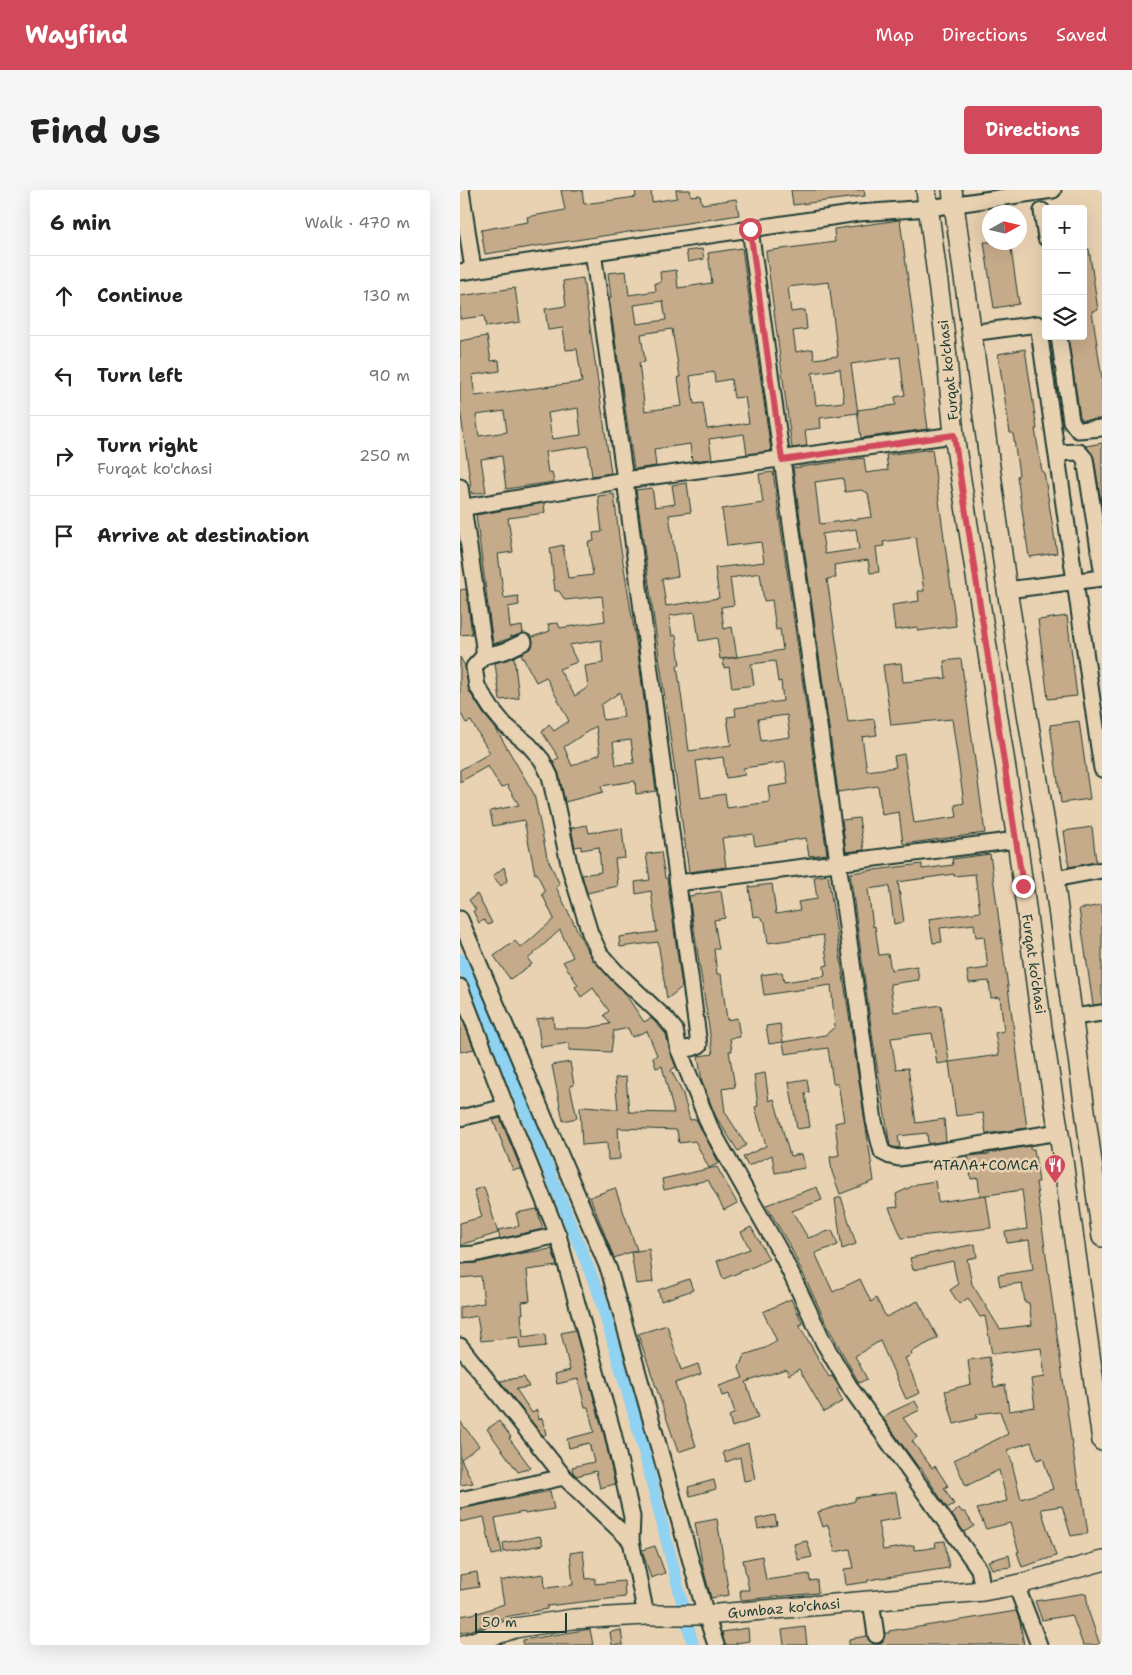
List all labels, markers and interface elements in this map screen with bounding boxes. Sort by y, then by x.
text: Wayfind [25,19,128,51]
text: Map [876,23,914,47]
text: Directions [942,23,1028,47]
text: Saved [1056,23,1107,47]
button: Directions [964,106,1102,154]
text: Find us [30,107,161,154]
north arrow [982,205,1027,250]
map controls [1042,205,1087,340]
button: + [1042,205,1087,250]
text: 6 min [50,209,111,237]
text: Walk · 470 m [305,212,410,233]
route start [739,218,762,241]
button: − [1042,250,1087,295]
icon: ahead [50,282,78,310]
text: Continue [97,283,183,308]
text: 130 m [363,285,410,306]
button: layers [1042,295,1087,340]
street label: Furqat ko'chasi [934,319,962,421]
icon: left [50,362,78,390]
text: Turn left [97,363,183,388]
text: 90 m [369,365,410,386]
text: Turn right [97,433,198,458]
icon: right [50,442,78,470]
text: 250 m [359,445,410,466]
text: Furqat ko'chasi [97,458,213,479]
icon: arrive [50,522,78,550]
text: Arrive at destination [97,523,309,548]
route end [1012,875,1035,898]
street label: Furqat ko'chasi [1018,913,1050,1015]
restaurant icon: АТАЛА+СОМСА [1043,1153,1067,1184]
place label: АТАЛА+СОМСА [933,1156,1039,1174]
street label: Gumbaz ko'chasi [727,1594,841,1622]
scale bar [475,1610,568,1633]
text: 50 m [482,1613,517,1631]

